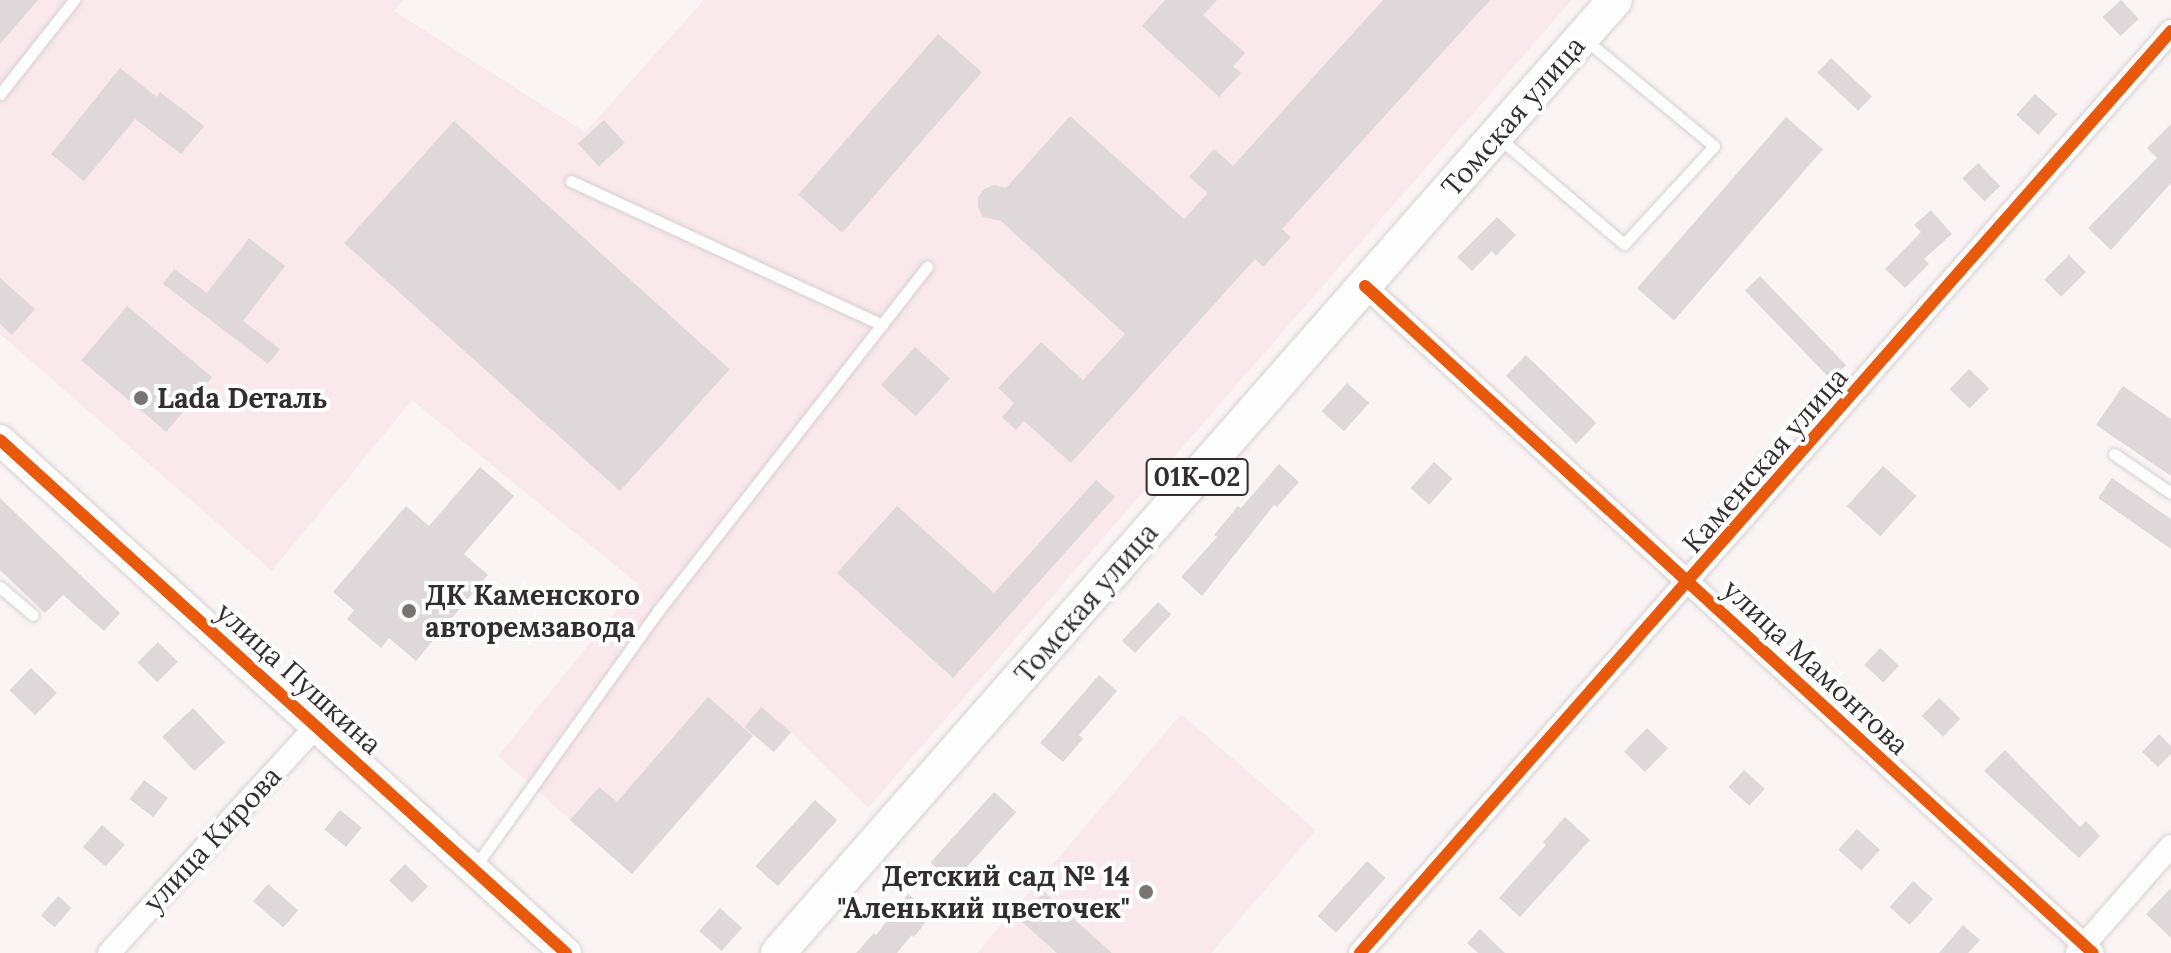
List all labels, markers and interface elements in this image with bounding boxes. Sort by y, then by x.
street label: Томская улица [1434,29,1592,203]
street label: Каменская улица [1675,361,1855,559]
place label: Lada Dеталь [157,381,328,415]
marker: Lada Dеталь [132,389,150,407]
road number: 01К-02 [1145,455,1249,499]
street label: Томская улица [1007,516,1165,690]
street label: улица Мамонтова [1716,572,1916,762]
place label: ДК Каменского авторемзавода [425,578,640,644]
street label: улица Пушкина [209,595,389,761]
marker: ДК Каменского авторемзавода [400,602,418,620]
street label: улица Кирова [136,759,288,919]
place label: Детский сад № 14 "Аленький цветочек" [837,859,1130,925]
marker: Детский сад № 14 "Аленький цветочек" [1137,883,1155,901]

